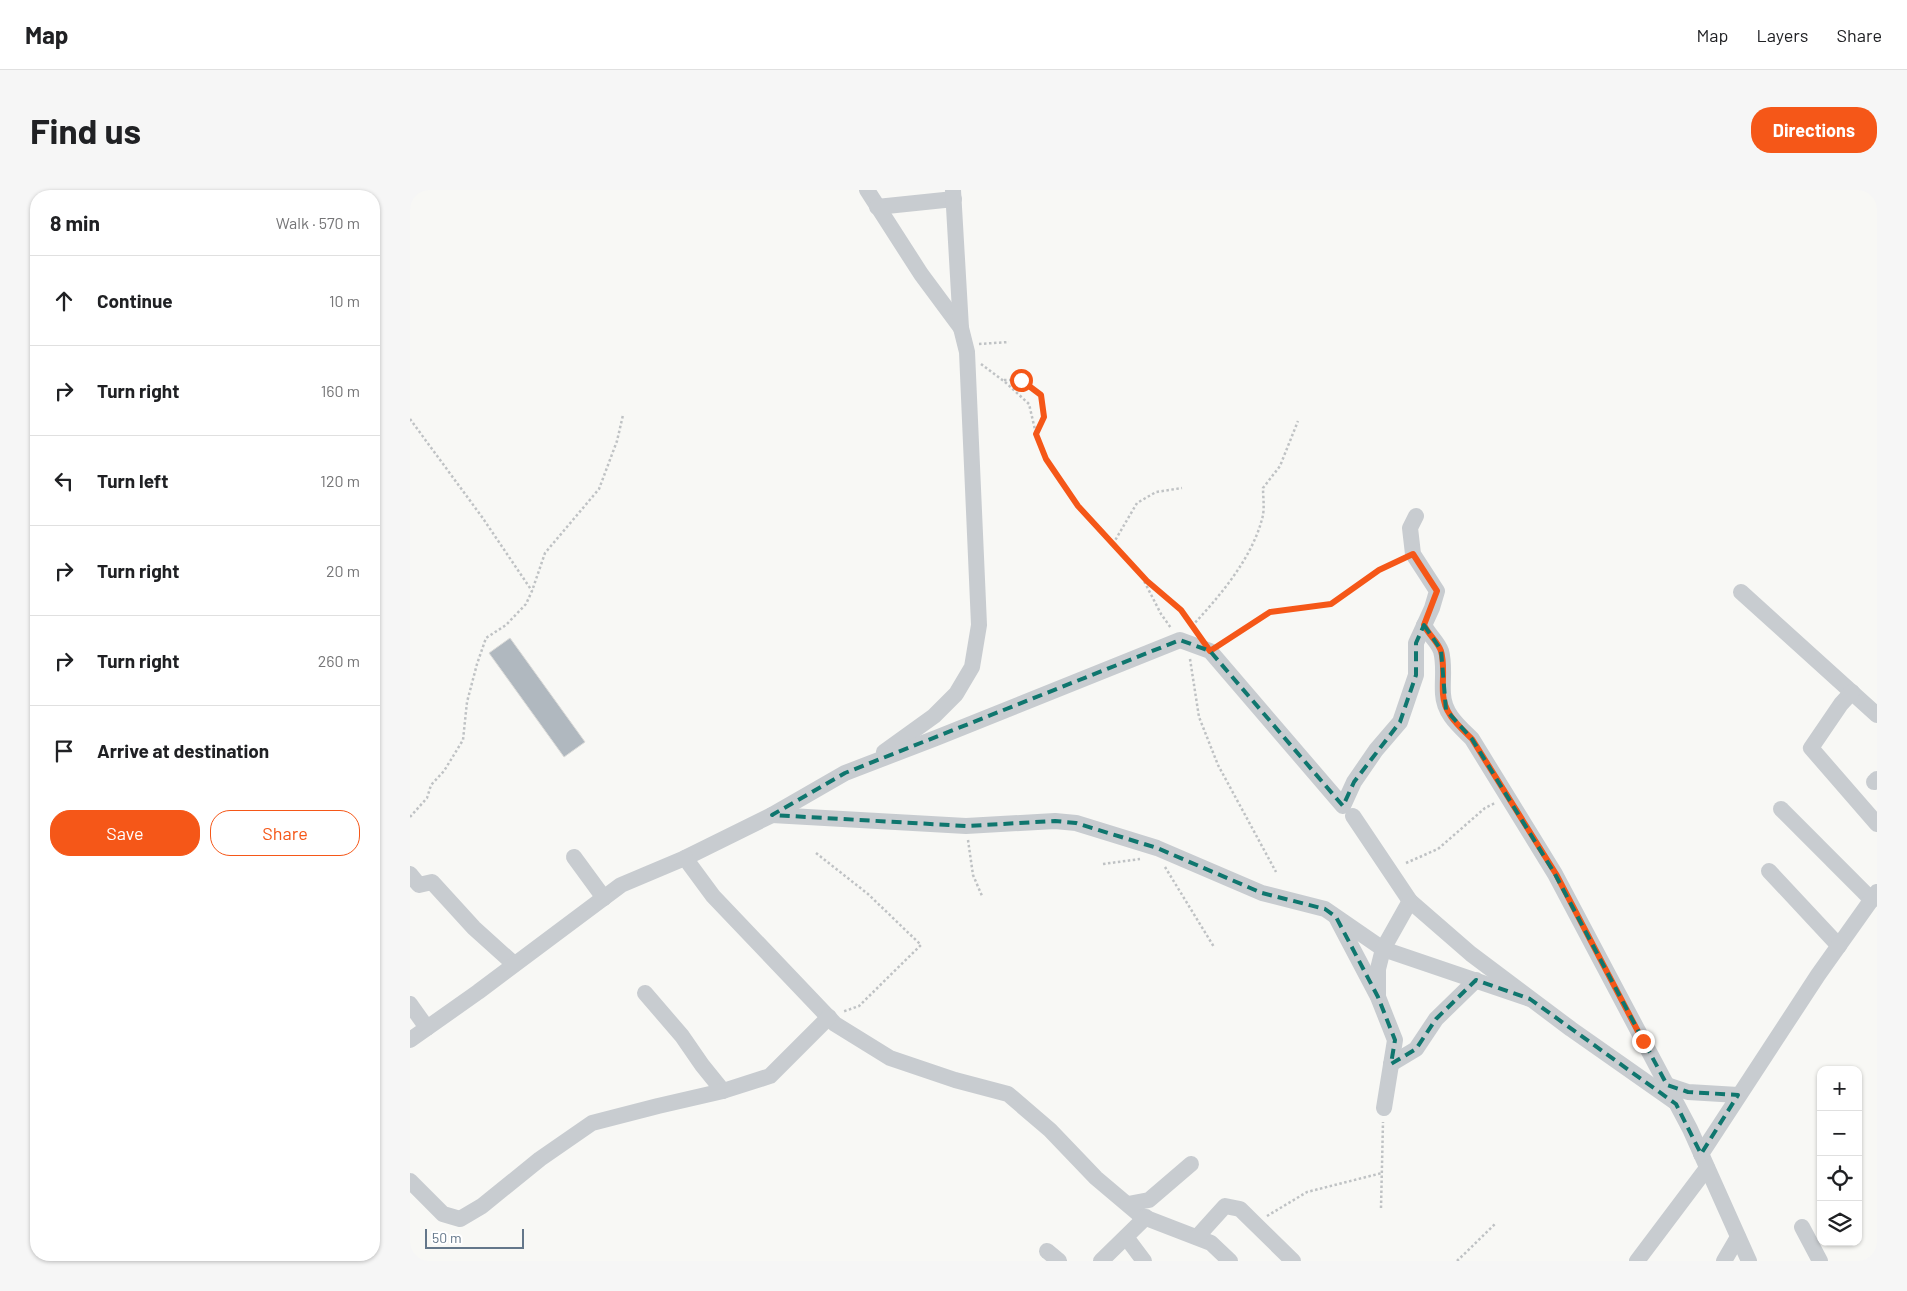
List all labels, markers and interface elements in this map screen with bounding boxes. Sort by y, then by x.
text: Map [25,20,68,49]
text: Map [1696,24,1728,46]
text: Layers [1756,24,1809,46]
text: Share [1837,24,1882,46]
button: Directions [1751,107,1877,153]
text: Find us [30,109,141,151]
text: 8 min [50,210,100,235]
text: Walk · 570 m [276,213,360,232]
icon: ahead [50,287,78,315]
text: Continue [97,289,173,312]
text: 10 m [329,291,360,310]
route start [1010,369,1033,392]
icon: right [50,377,78,405]
text: Turn right [97,379,179,402]
text: 160 m [321,381,360,400]
icon: left [50,467,78,495]
text: Turn left [97,469,168,492]
text: 120 m [320,471,360,490]
icon: right [50,557,78,585]
text: Turn right [97,559,179,582]
text: 20 m [326,561,360,580]
icon: right [50,647,78,675]
text: Turn right [97,649,179,672]
text: 260 m [318,651,360,670]
icon: arrive [50,737,78,765]
text: Arrive at destination [97,739,269,762]
button: Save [50,810,200,856]
button: Share [210,810,360,856]
route end [1632,1030,1655,1053]
map controls [1817,1066,1862,1246]
button: + [1817,1066,1862,1111]
button: − [1817,1111,1862,1156]
button: locate [1817,1156,1862,1201]
button: layers [1817,1201,1862,1246]
scale bar [425,1226,524,1249]
text: 50 m [432,1229,461,1246]

